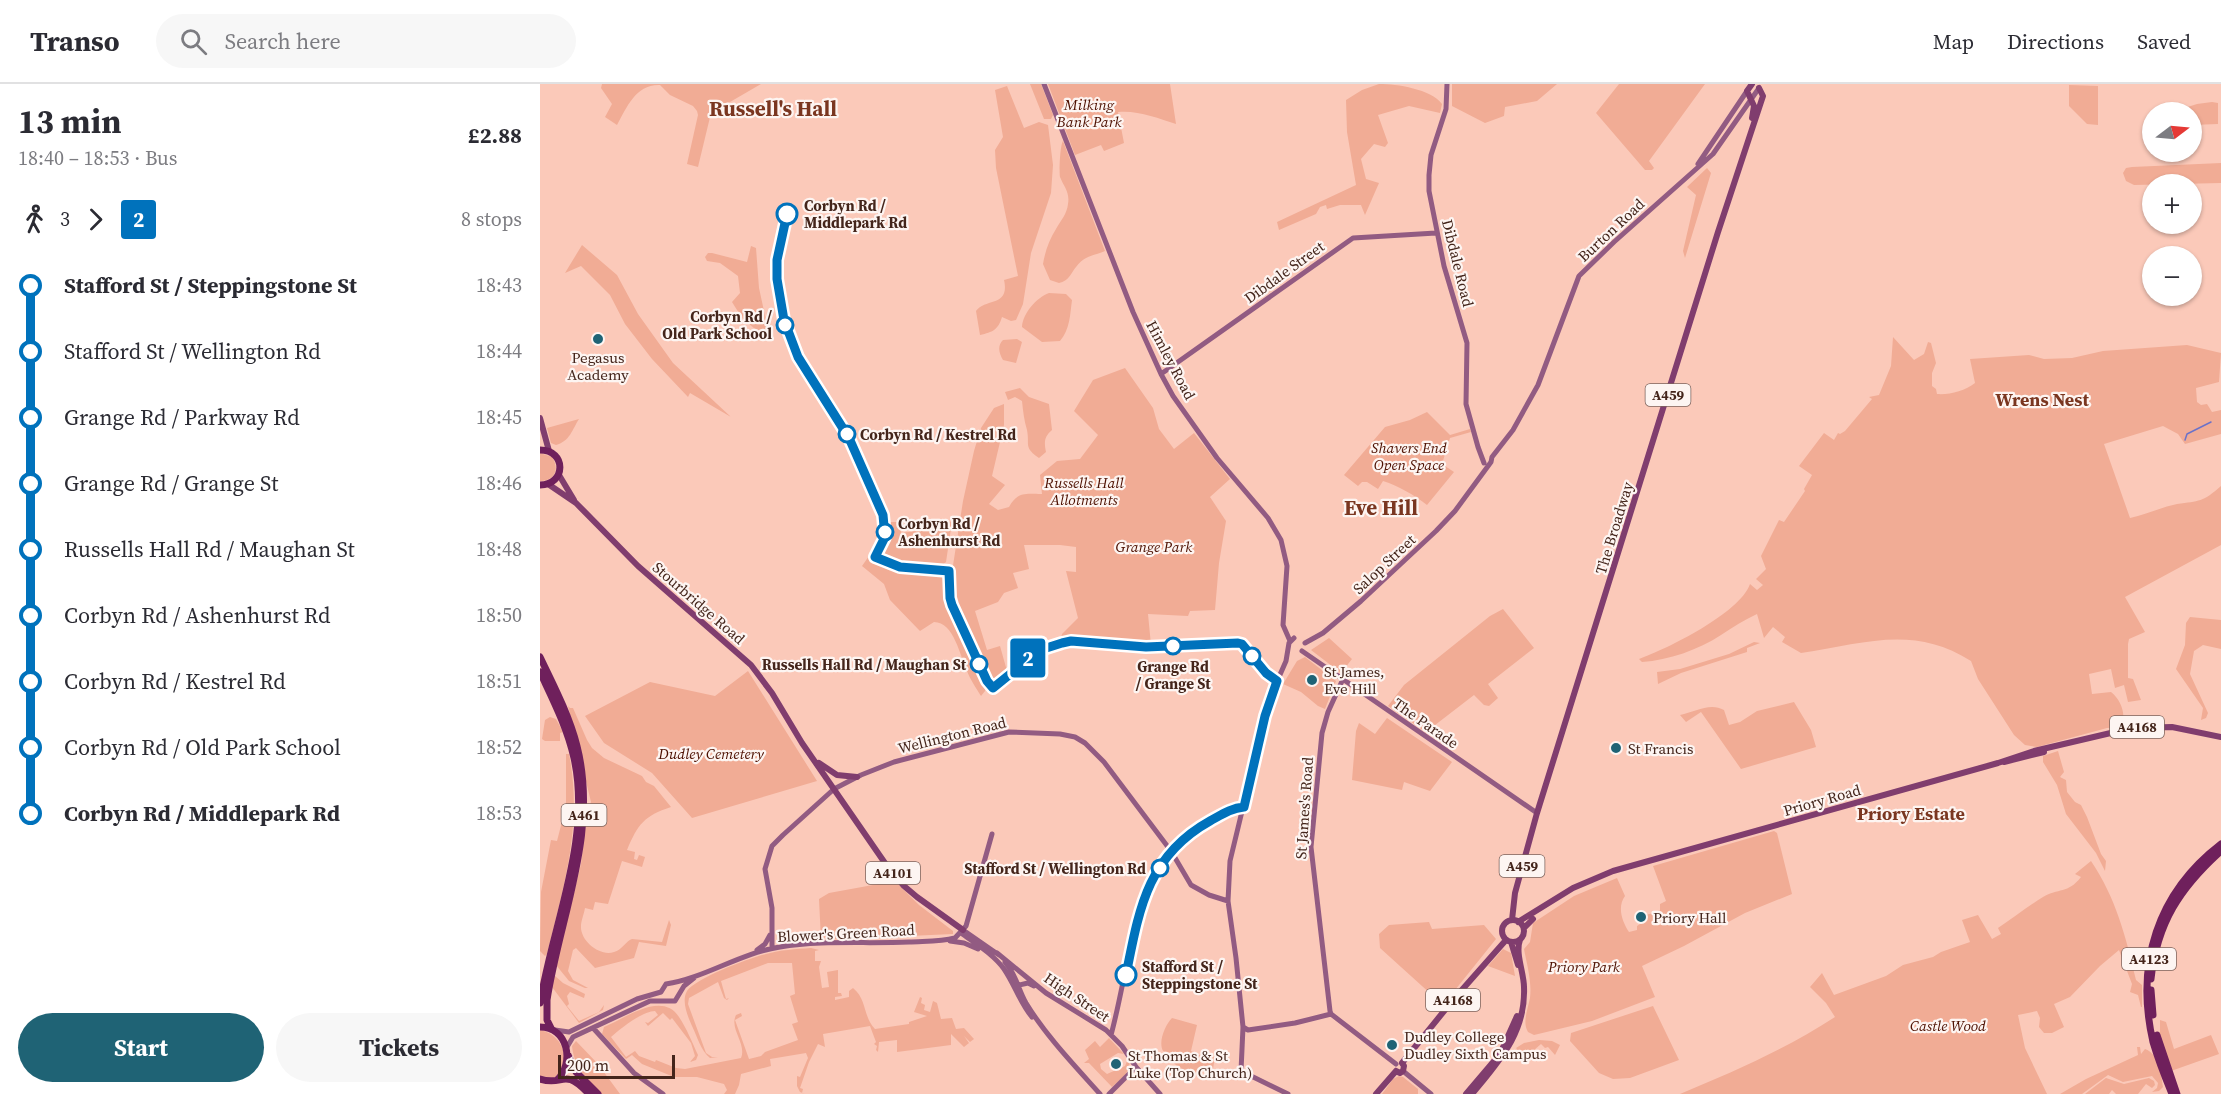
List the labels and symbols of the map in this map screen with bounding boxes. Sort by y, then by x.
district label: Russell's Hall [709,94,837,123]
park label: Milking Bank Park [1056,94,1122,132]
north arrow [2142,102,2202,162]
street label: Burton Road [1573,193,1649,266]
place label: Corbyn Rd / Middlepark Rd [804,195,907,233]
marker: Corbyn Rd / Middlepark Rd [776,203,798,225]
street label: Dibdale Road [1437,217,1479,309]
street label: Dibdale Street [1240,236,1328,308]
place label: Corbyn Rd / Old Park School [662,306,772,344]
marker: Corbyn Rd / Old Park School [776,316,794,334]
street label: Himley Road [1141,317,1201,404]
marker: Pegasus Academy [591,332,605,346]
place label: Pegasus Academy [567,347,629,385]
road number: A459 [1646,384,1690,406]
district label: Wrens Nest [1995,387,2089,412]
place label: Corbyn Rd / Kestrel Rd [860,424,1016,445]
marker: Corbyn Rd / Kestrel Rd [838,425,856,443]
park label: Shavers End Open Space [1371,437,1447,475]
park label: Russells Hall Allotments [1043,472,1124,510]
street label: The Broadway [1590,479,1638,577]
district label: Eve Hill [1344,493,1418,522]
place label: Corbyn Rd / Ashenhurst Rd [898,513,1001,551]
marker: Corbyn Rd / Ashenhurst Rd [876,523,894,541]
street label: Salop Street [1348,529,1420,599]
park label: Grange Park [1116,536,1193,557]
street label: Stourbridge Road [648,557,750,649]
marker: Grange Rd / Grange St [1164,637,1182,655]
line badge: 2 [1008,638,1048,678]
unlabelled marker [1243,647,1261,665]
place label: Russells Hall Rd / Maughan St [762,654,967,675]
marker: Russells Hall Rd / Maughan St [970,655,988,673]
place label: Grange Rd / Grange St [1135,656,1211,694]
place label: St James, Eve Hill [1324,661,1385,699]
marker: St James, Eve Hill [1305,673,1319,687]
street label: The Parade [1389,693,1463,753]
street label: Wellington Road [896,711,1009,759]
road number: A4168 [2110,716,2164,738]
place label: St Francis [1628,738,1693,759]
marker: St Francis [1609,741,1623,755]
park label: Dudley Cemetery [657,743,765,764]
street label: St James's Road [1290,756,1318,860]
street label: Priory Road [1781,779,1864,821]
district label: Priory Estate [1857,801,1965,826]
road number: A461 [562,804,606,826]
road number: A459 [1500,855,1544,877]
place label: Stafford St / Wellington Rd [964,858,1146,879]
marker: Stafford St / Wellington Rd [1151,859,1169,877]
road number: A4101 [866,862,920,884]
place label: Priory Hall [1653,907,1727,928]
marker: Priory Hall [1634,910,1648,924]
street label: Blower's Green Road [777,919,916,947]
road number: A4123 [2122,948,2176,970]
place label: Stafford St / Steppingstone St [1142,956,1258,994]
park label: Priory Park [1547,956,1621,977]
marker: Stafford St / Steppingstone St [1115,964,1137,986]
street label: High Street [1040,967,1114,1027]
road number: A4168 [1426,989,1480,1011]
park label: Castle Wood [1910,1015,1986,1036]
place label: Dudley College Dudley Sixth Campus [1404,1026,1547,1064]
marker: Dudley College Dudley Sixth Campus [1385,1038,1399,1052]
place label: St Thomas & St Luke (Top Church) [1128,1045,1252,1083]
scale bar [558,1052,675,1080]
marker: St Thomas & St Luke (Top Church) [1109,1057,1123,1071]

